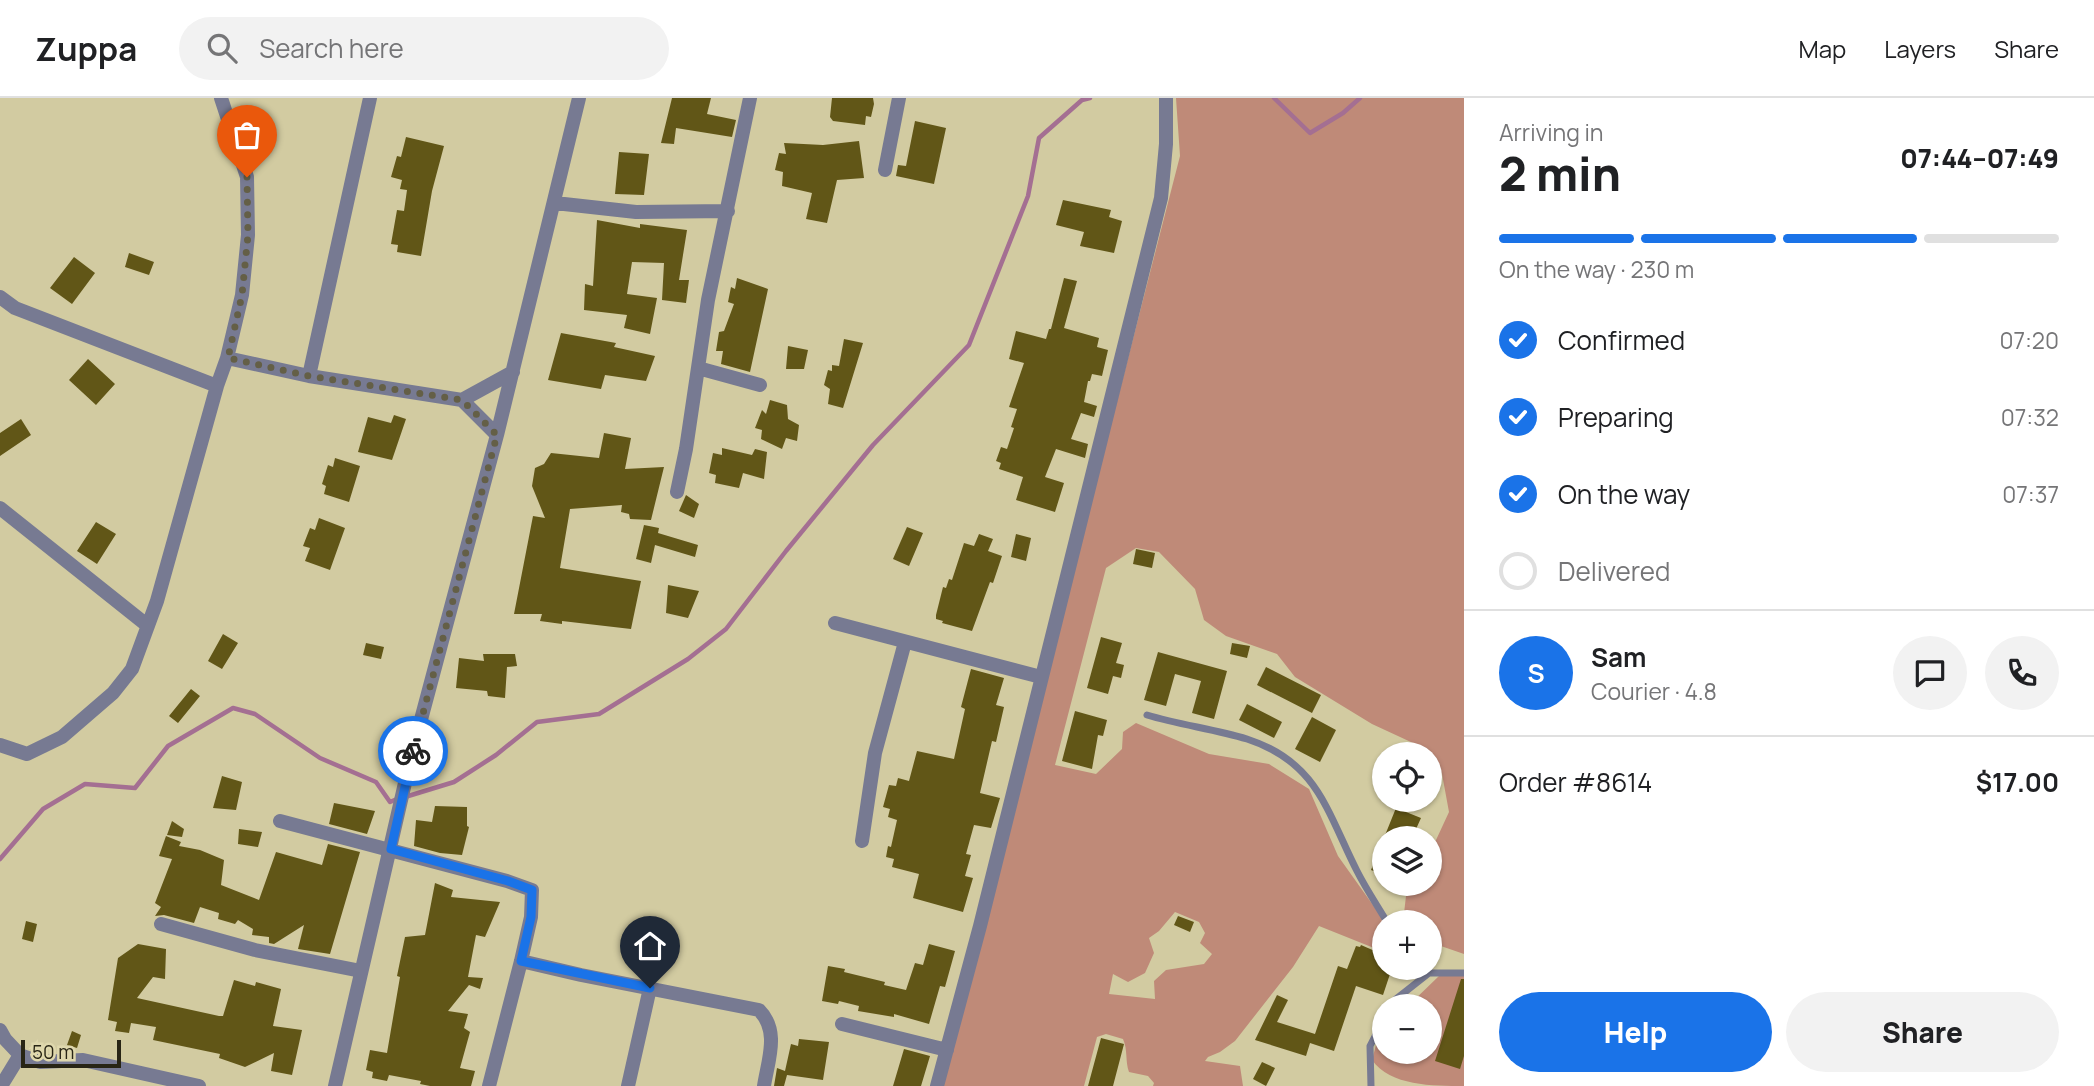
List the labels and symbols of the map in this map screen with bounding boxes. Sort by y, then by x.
pin [217,105,277,177]
courier [378,716,448,786]
pin [620,916,680,988]
scale bar [21,1037,121,1069]

